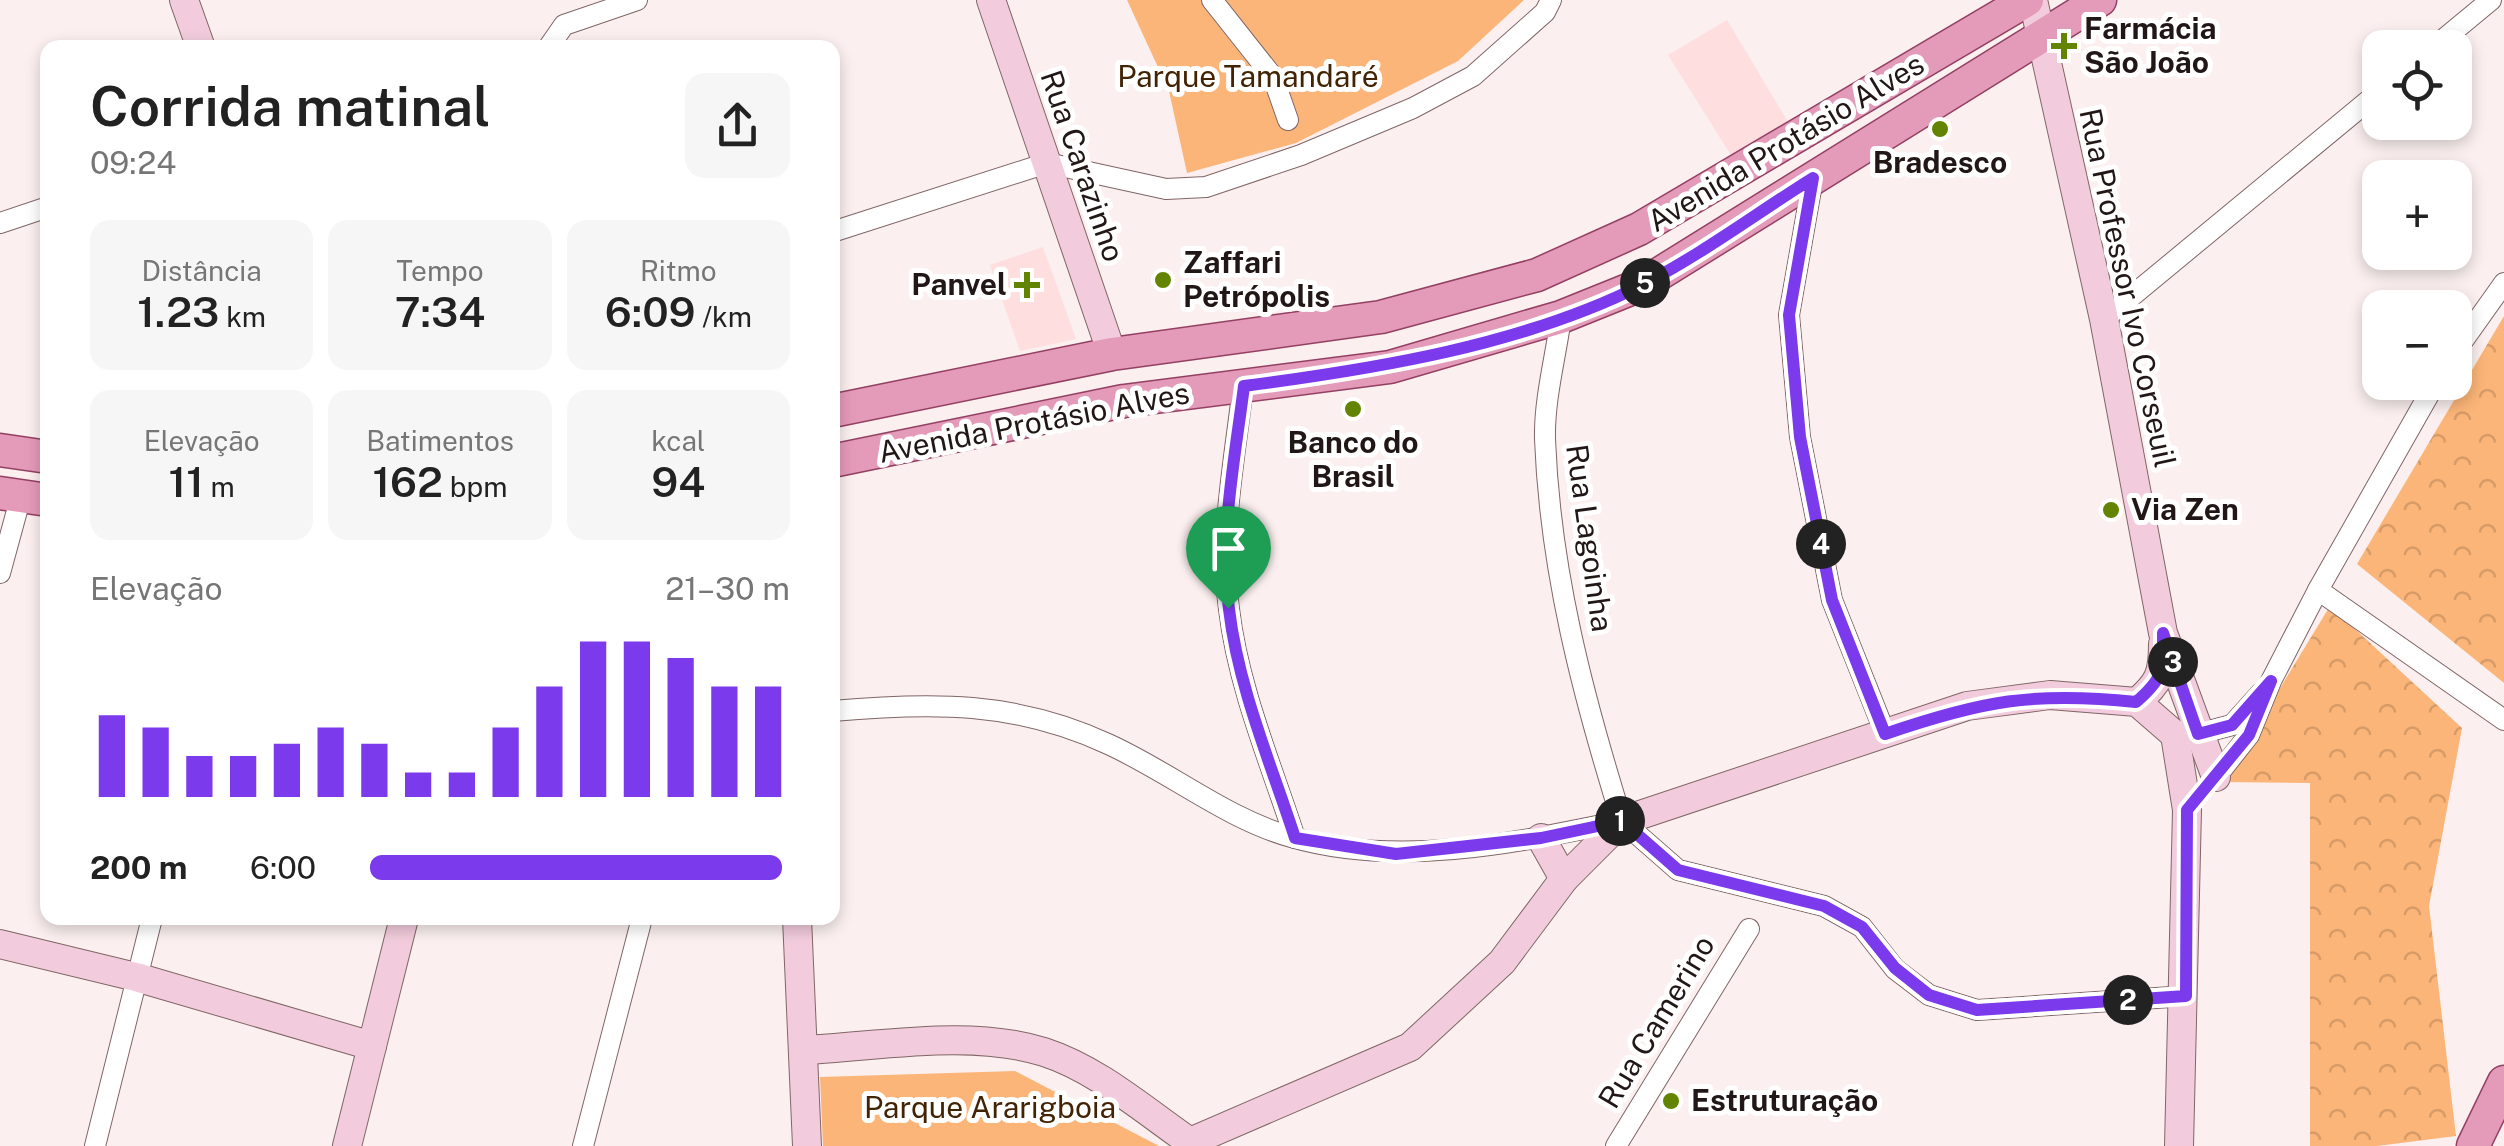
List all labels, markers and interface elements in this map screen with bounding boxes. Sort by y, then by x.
place label: Farmácia São João [2084,10,2217,80]
map controls [2362,30,2472,400]
button: locate [2362,30,2472,140]
marker: Farmácia São João [2053,35,2075,57]
street label: Avenida Protásio Alves [1641,45,1930,239]
park label: Parque Tamandaré [1117,58,1379,94]
street label: Rua Carazinho [1033,65,1132,266]
button: share [685,73,790,178]
text: Corrida matinal [90,74,490,138]
street label: Rua Professor Ivo Corseuil [2072,105,2184,471]
marker: Bradesco [1929,118,1951,140]
text: 09:24 [90,144,176,181]
place label: Bradesco [1873,144,2007,180]
button: + [2362,160,2472,270]
place label: Zaffari Petrópolis [1183,244,1330,314]
text: Distância [142,254,262,287]
text: Tempo [396,254,484,287]
text: Ritmo [640,254,717,287]
pin: 5 [1620,258,1670,308]
place label: Panvel [911,266,1007,302]
text: 5 [1636,266,1654,299]
marker: Zaffari Petrópolis [1152,269,1174,291]
marker: Panvel [1016,274,1038,296]
text: 1.23 [137,287,219,336]
text: 7:34 [395,287,485,336]
text: 6:09 [605,287,695,336]
button: − [2362,290,2472,400]
text: km [219,300,266,333]
text: /km [695,300,752,333]
street label: Avenida Protásio Alves [875,374,1192,470]
marker: Banco do Brasil [1342,398,1364,420]
text: Elevação [144,424,260,457]
text: Batimentos [366,424,514,457]
text: kcal [651,424,705,457]
place label: Banco do Brasil [1288,424,1418,494]
street label: Rua Lagoinha [1559,442,1621,634]
text: 11 [169,457,204,506]
text: 162 [373,457,443,506]
text: 94 [651,457,705,506]
text: m [204,470,235,503]
text: bpm [443,470,507,503]
place label: Via Zen [2131,491,2239,527]
marker: Via Zen [2100,499,2122,521]
pin [1186,506,1271,609]
pin: 4 [1796,519,1846,569]
icon: arrive [1201,521,1256,576]
text: 4 [1812,527,1830,560]
text: Elevação [90,570,223,607]
text: 21–30 m [665,570,790,607]
pin: 3 [2148,637,2198,687]
text: 3 [2164,645,2182,678]
pin: 1 [1595,796,1645,846]
text: 1 [1614,804,1626,837]
text: 200 m [90,849,187,886]
text: 6:00 [250,849,316,886]
street label: Rua Camerino [1591,929,1722,1114]
pin: 2 [2103,975,2153,1025]
text: 2 [2119,983,2137,1016]
place label: Estruturação [1691,1082,1878,1118]
park label: Parque Ararigboia [864,1089,1116,1125]
marker: Estruturação [1660,1090,1682,1112]

